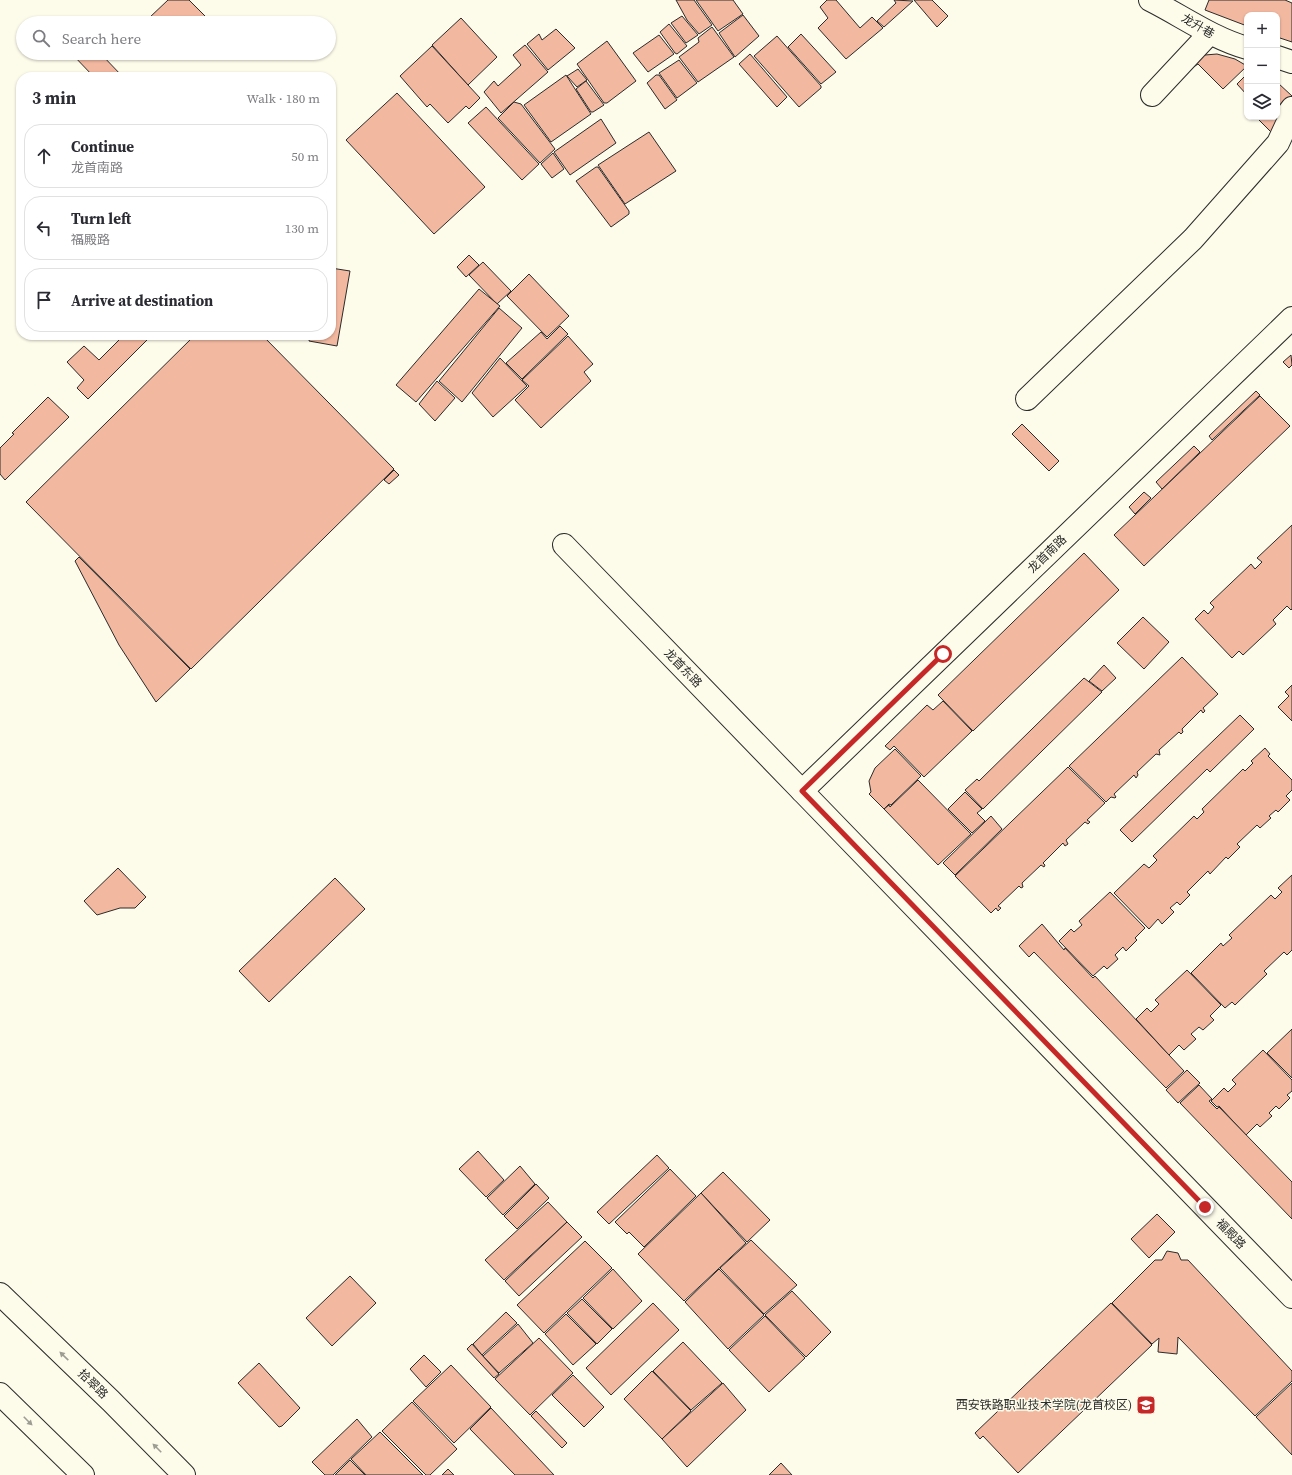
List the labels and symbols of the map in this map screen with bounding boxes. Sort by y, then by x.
street label: 龙升巷 [1178,10,1218,42]
street label: 龙首南路 [1024,532,1070,576]
street label: 龙首东路 [661,645,705,691]
route start [934,645,952,663]
route end [1196,1198,1214,1216]
street label: 福殿路 [1213,1215,1249,1253]
one-way arrow [59,1351,69,1361]
street label: 拾翠路 [74,1366,112,1402]
school or university icon: 西安铁路职业技术学院(龙首校区) [1135,1394,1157,1416]
place label: 西安铁路职业技术学院(龙首校区) [956,1397,1132,1413]
one-way arrow [23,1416,33,1426]
one-way arrow [152,1443,162,1453]

